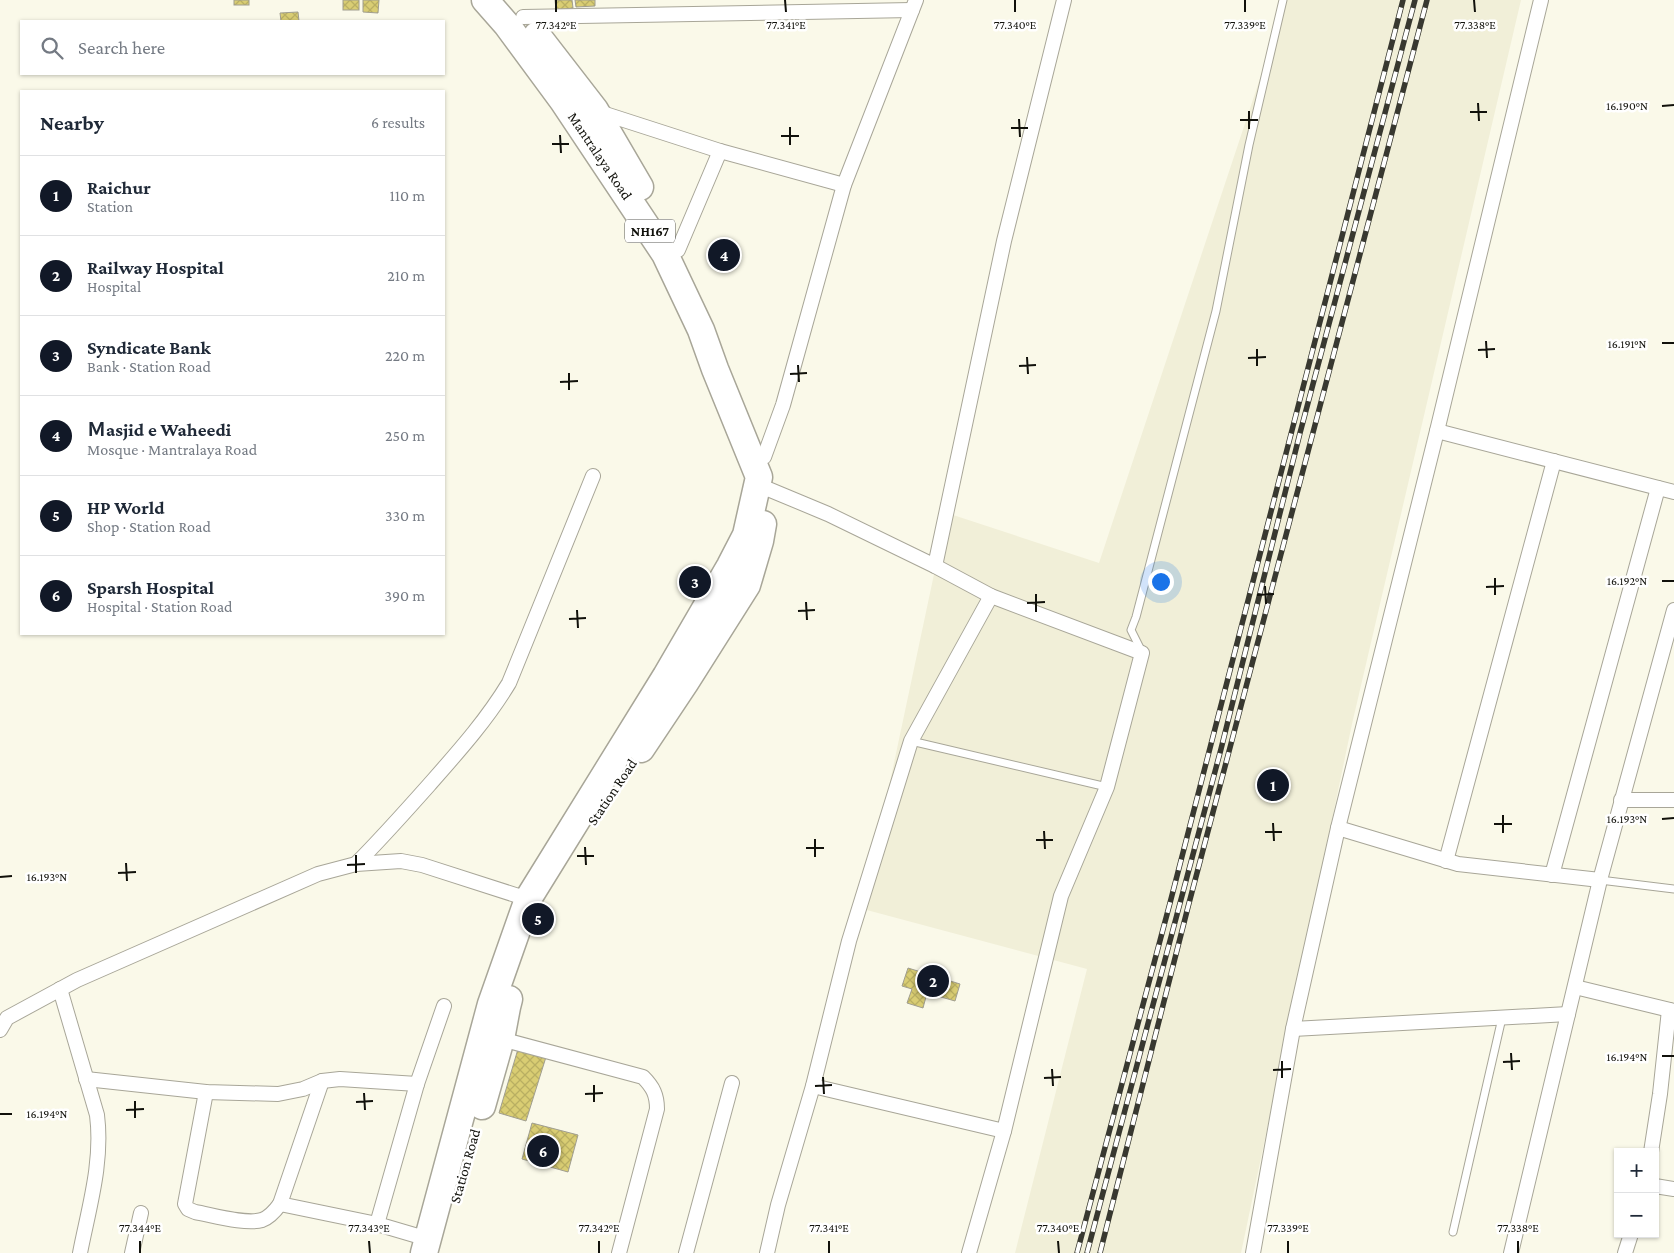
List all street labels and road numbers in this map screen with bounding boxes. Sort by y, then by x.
street label: Mantralaya Road [564,109,635,203]
road number: NH167 [625,220,675,242]
street label: Station Road [584,756,640,828]
street label: Station Road [447,1127,483,1205]

